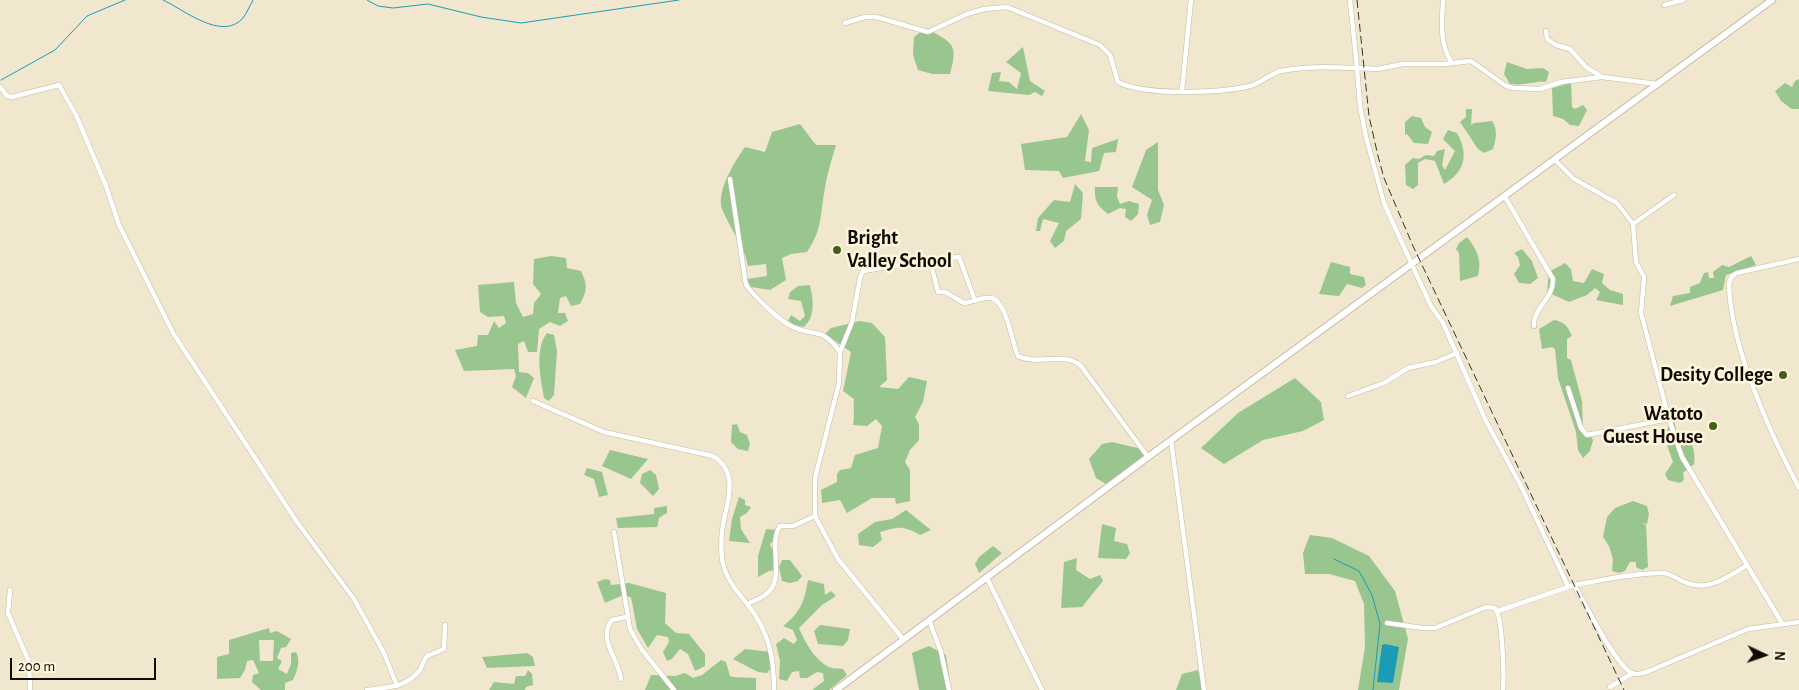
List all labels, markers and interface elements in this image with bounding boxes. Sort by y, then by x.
place label: Bright Valley School [847,226,952,273]
marker: Bright Valley School [831,244,843,256]
place label: Desity College [1660,363,1773,387]
marker: Desity College [1777,369,1789,381]
place label: Watoto Guest House [1603,402,1703,449]
marker: Watoto Guest House [1707,420,1719,432]
north arrow [1739,630,1789,680]
scale bar [12,648,159,680]
text: N [1772,651,1786,661]
text: 200 m [18,659,55,674]

